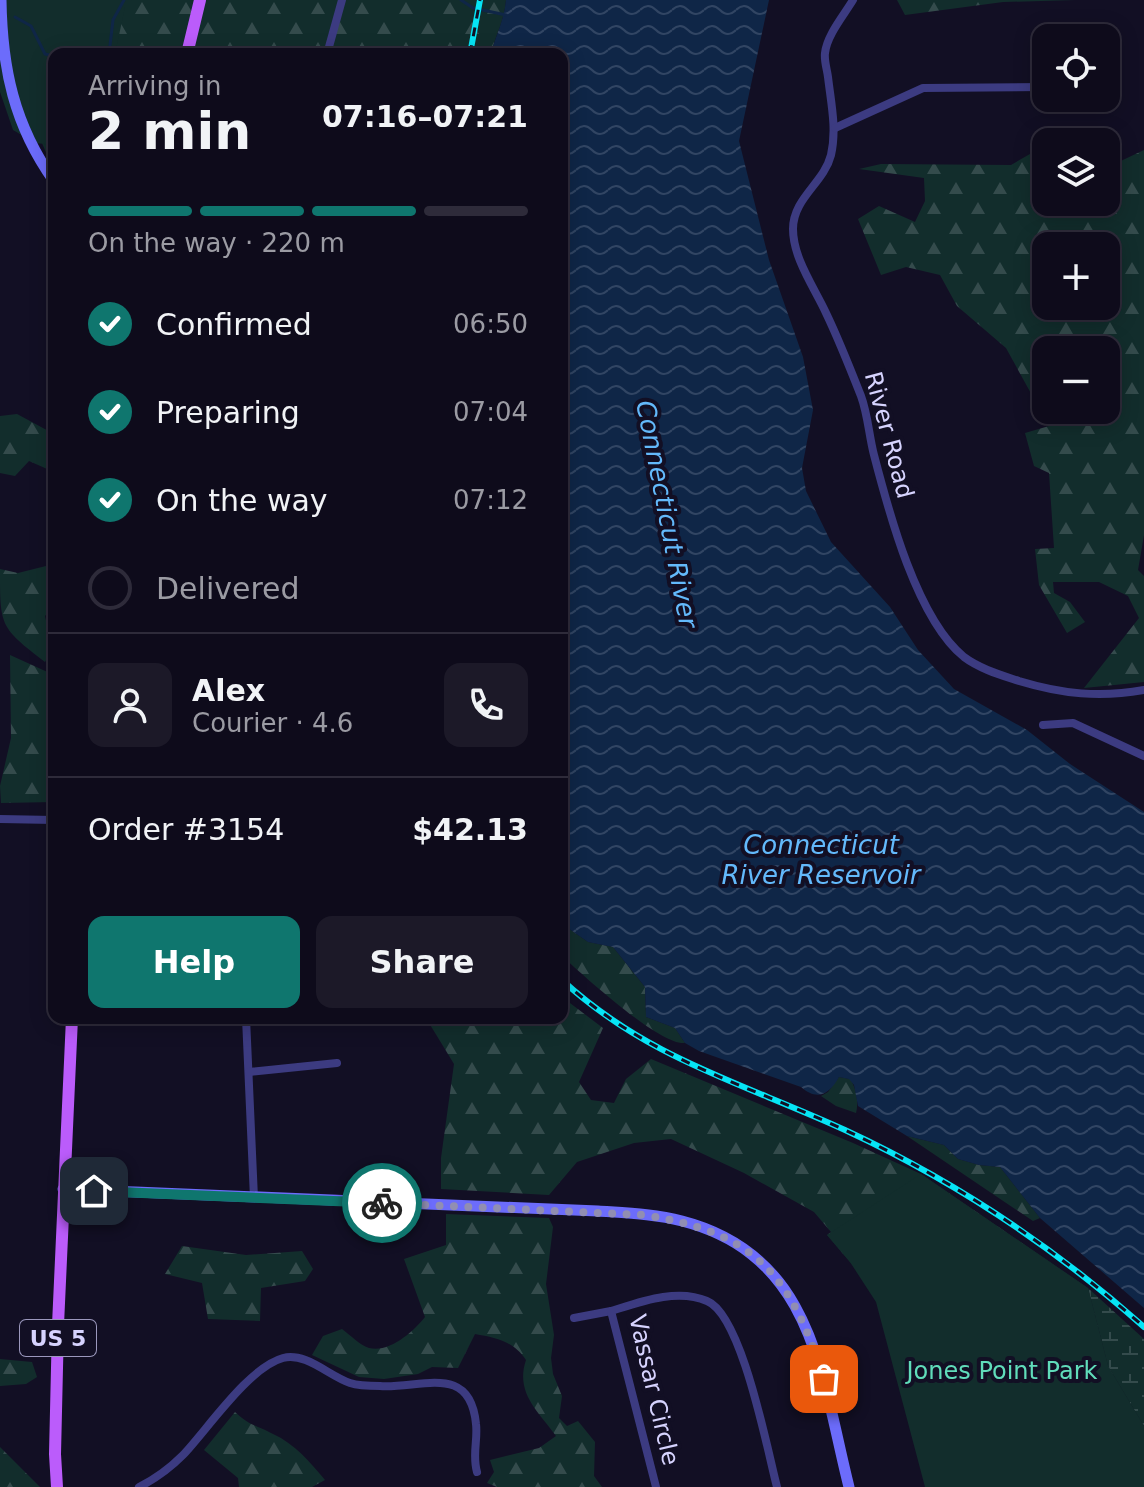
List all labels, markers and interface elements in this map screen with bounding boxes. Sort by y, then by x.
map controls [1032,24,1120,424]
button: locate [1032,24,1120,112]
text: Arriving in [88,71,222,101]
text: 07:16–07:21 [322,99,528,134]
text: 2 min [88,101,251,161]
button: layers [1032,128,1120,216]
text: On the way · 220 m [88,228,345,258]
button: + [1032,232,1120,320]
icon: check [88,302,132,346]
text: Confirmed [156,307,312,342]
text: 06:50 [453,309,528,339]
button: − [1032,336,1120,424]
street label: River Road [859,369,919,501]
icon: check [88,390,132,434]
text: Preparing [156,395,300,430]
text: 07:04 [453,397,528,427]
water label: Connecticut River [630,398,704,633]
icon: check [88,478,132,522]
text: On the way [156,483,328,518]
text: 07:12 [453,485,528,515]
text: Delivered [156,571,300,606]
button: person [88,663,172,747]
button: phone [444,663,528,747]
text: Alex [192,673,265,708]
text: Courier · 4.6 [192,708,353,738]
text: Order #3154 [88,812,284,847]
text: $42.13 [412,812,528,847]
water label: Connecticut River Reservoir [721,830,923,890]
button: Help [88,916,300,1008]
button: Share [316,916,528,1008]
pin [60,1157,128,1225]
courier [342,1163,422,1243]
icon: home [72,1169,116,1213]
icon: bike [360,1181,404,1225]
street label: Vassar Circle [623,1312,685,1468]
road number: US 5 [20,1320,96,1356]
pin [790,1345,858,1413]
icon: bag [802,1357,846,1401]
park label: Jones Point Park [905,1357,1098,1385]

